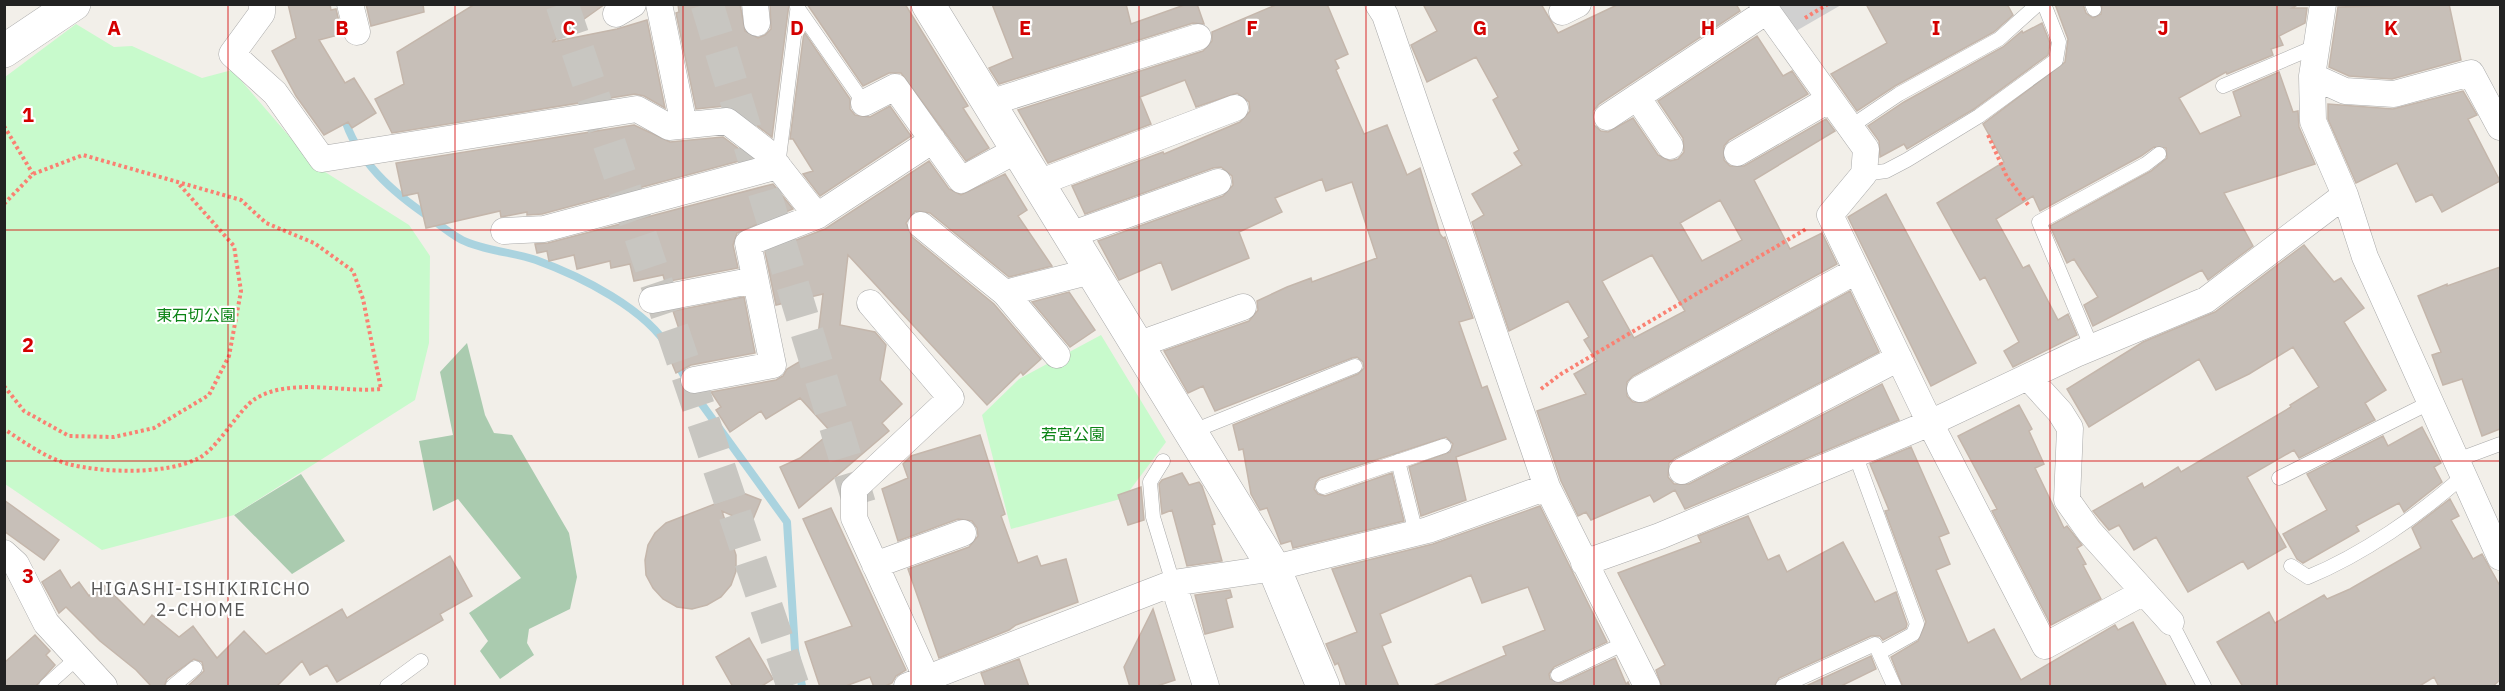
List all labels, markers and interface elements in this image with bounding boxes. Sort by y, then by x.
text: A [107,14,121,41]
text: B [335,14,349,41]
text: C [562,14,576,41]
text: D [790,14,804,41]
text: E [1019,14,1031,41]
text: F [1246,14,1258,41]
text: G [1473,14,1487,41]
text: H [1701,14,1715,41]
text: I [1932,14,1940,41]
text: J [2157,14,2169,41]
text: K [2384,14,2398,41]
text: 1 [22,101,34,128]
park label: 東石切公園 [156,305,236,325]
text: 2 [22,331,34,358]
park label: 若宮公園 [1041,424,1105,444]
text: 3 [22,562,34,589]
district label: HIGASHI-ISHIKIRICHO 2-CHOME [91,577,311,621]

